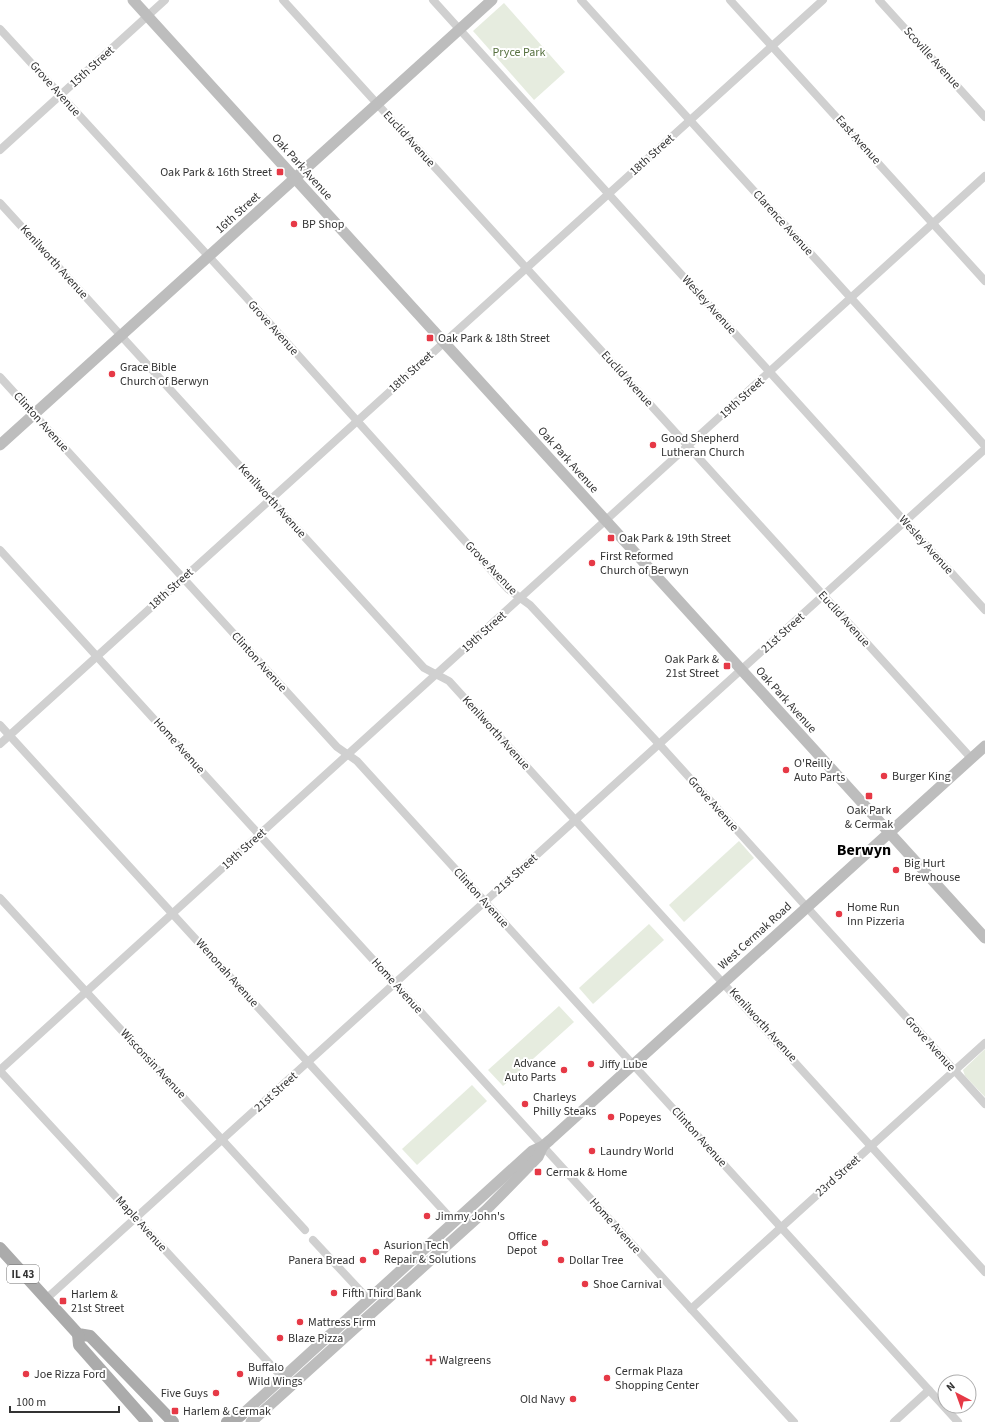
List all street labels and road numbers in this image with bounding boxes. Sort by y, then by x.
street label: Scoville Avenue [900,23,964,93]
street label: 15th Street [66,42,118,92]
street label: Grove Avenue [26,58,84,120]
street label: Euclid Avenue [379,107,439,171]
street label: East Avenue [831,112,885,168]
street label: Oak Park Avenue [268,130,337,204]
street label: 18th Street [626,130,678,180]
street label: Clarence Avenue [749,186,817,260]
street label: 16th Street [212,188,264,238]
street label: Kenilworth Avenue [16,221,92,303]
street label: Wesley Avenue [678,272,740,338]
street label: Grove Avenue [244,297,302,359]
street label: 18th Street [385,347,437,397]
street label: Euclid Avenue [597,347,657,411]
street label: 19th Street [716,373,768,423]
street label: Clinton Avenue [9,388,73,456]
street label: Oak Park Avenue [534,423,603,497]
street label: Kenilworth Avenue [234,460,310,542]
street label: Wesley Avenue [895,512,957,578]
street label: Grove Avenue [461,537,521,599]
street label: 18th Street [145,564,197,614]
street label: Euclid Avenue [814,587,874,651]
street label: 19th Street [458,607,510,657]
street label: 21st Street [758,609,808,657]
street label: Clinton Avenue [227,628,291,696]
street label: Oak Park Avenue [752,663,821,737]
street label: Kenilworth Avenue [458,692,534,774]
street label: Home Avenue [149,714,209,778]
street label: Grove Avenue [684,773,742,835]
street label: 19th Street [218,824,270,874]
street label: 21st Street [491,850,541,898]
street label: Clinton Avenue [449,864,513,932]
street label: West Cermak Road [715,898,795,974]
street label: Wenonah Avenue [192,935,262,1011]
street label: Home Avenue [367,954,427,1018]
street label: Kenilworth Avenue [725,984,801,1066]
street label: Grove Avenue [901,1013,959,1075]
street label: Wisconsin Avenue [116,1025,190,1103]
street label: 21st Street [251,1068,301,1116]
street label: Clinton Avenue [667,1103,731,1171]
street label: 23rd Street [812,1151,864,1201]
street label: Maple Avenue [111,1192,171,1256]
street label: Home Avenue [585,1194,645,1258]
road number: IL 43 [7,1265,39,1283]

